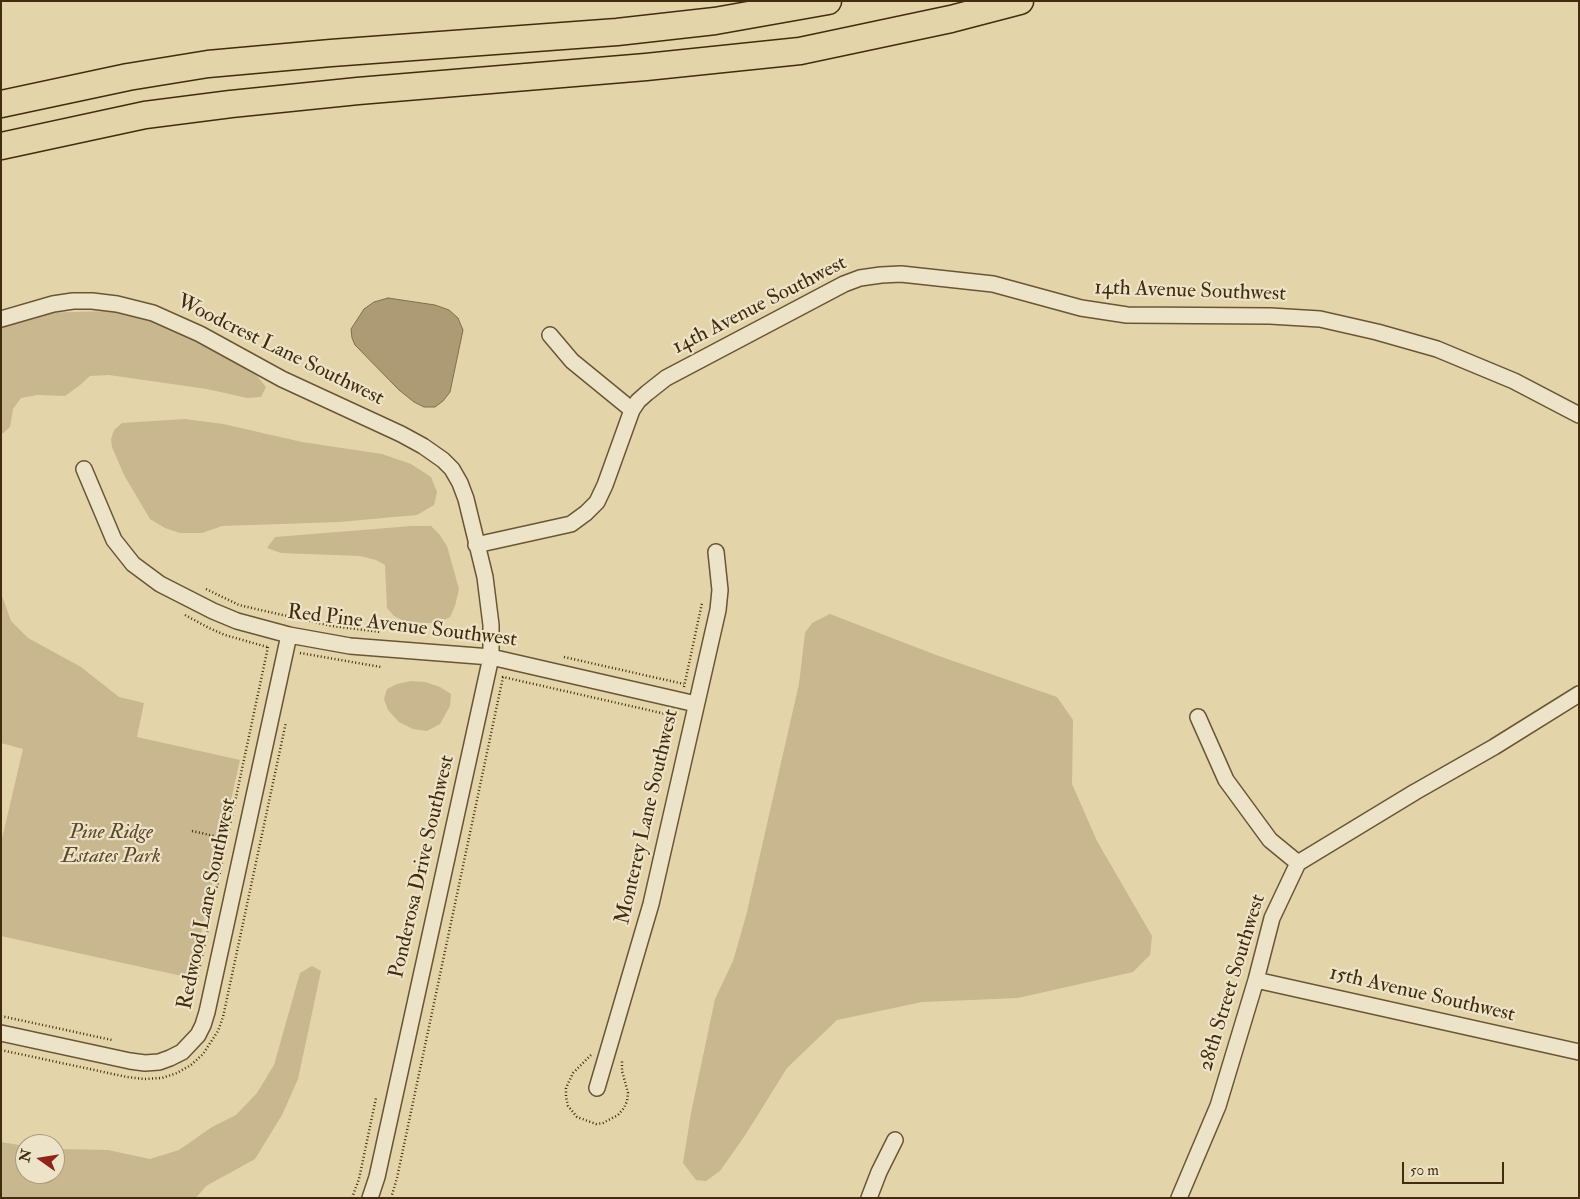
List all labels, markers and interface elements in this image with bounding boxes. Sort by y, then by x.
street label: 14th Avenue Southwest [669,251,851,361]
street label: 14th Avenue Southwest [1094,276,1286,308]
street label: Woodcrest Lane Southwest [172,290,388,412]
street label: Red Pine Avenue Southwest [286,600,518,654]
street label: Monterey Lane Southwest [611,707,685,927]
street label: Ponderosa Drive Southwest [385,753,461,981]
street label: Redwood Lane Southwest [173,796,243,1012]
park label: Pine Ridge Estates Park [61,820,161,870]
street label: 28th Street Southwest [1194,892,1272,1074]
street label: 15th Avenue Southwest [1327,961,1517,1029]
north arrow [15,1134,65,1184]
text: N [16,1148,36,1164]
scale bar [1405,1152,1508,1184]
text: 50 m [1410,1161,1439,1180]

